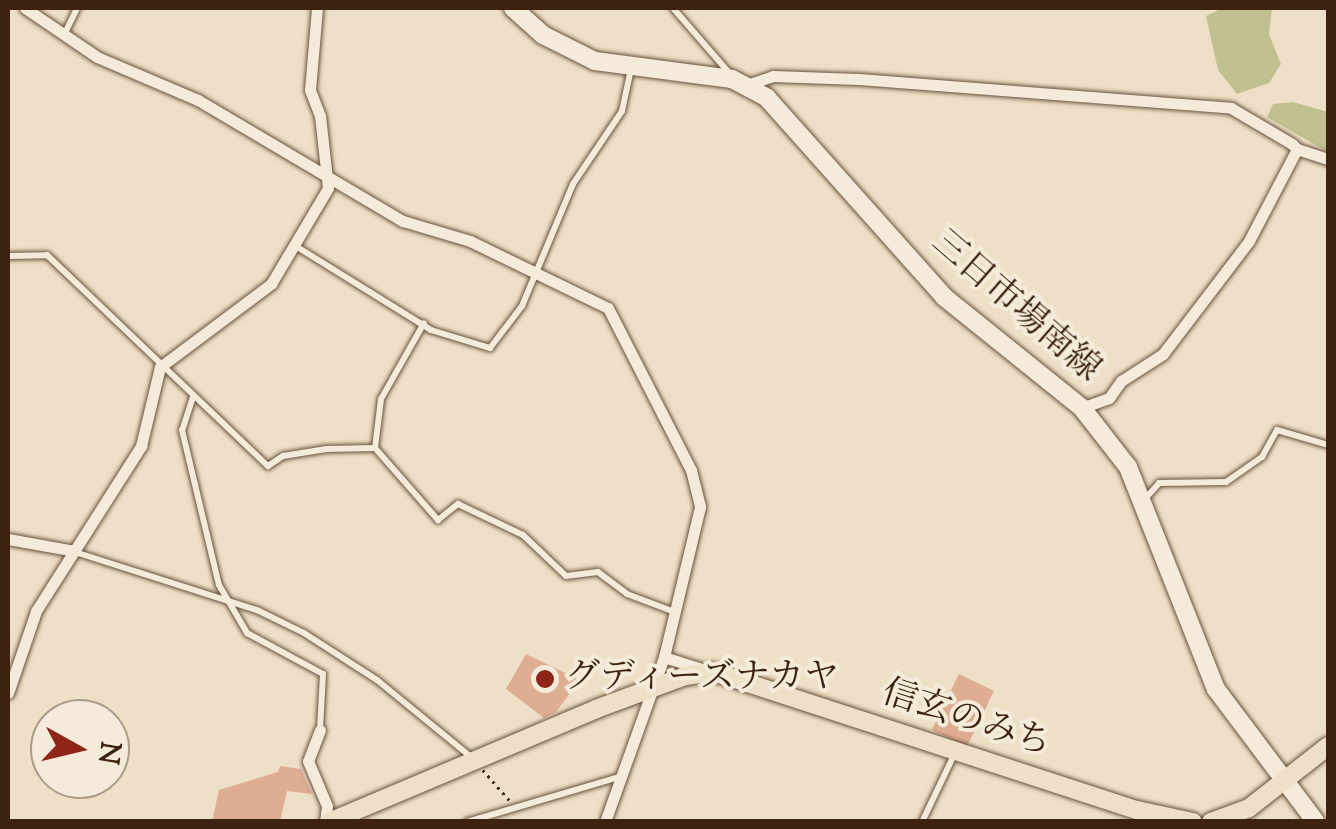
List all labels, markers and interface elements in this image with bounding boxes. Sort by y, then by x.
street label: 三日市場南線 [922,222,1108,392]
place label: グディーズナカヤ [565,658,845,700]
marker: グディーズナカヤ [534,668,556,690]
street label: 信玄のみち [876,673,1056,767]
north arrow [30,699,130,799]
text: N [86,739,129,767]

